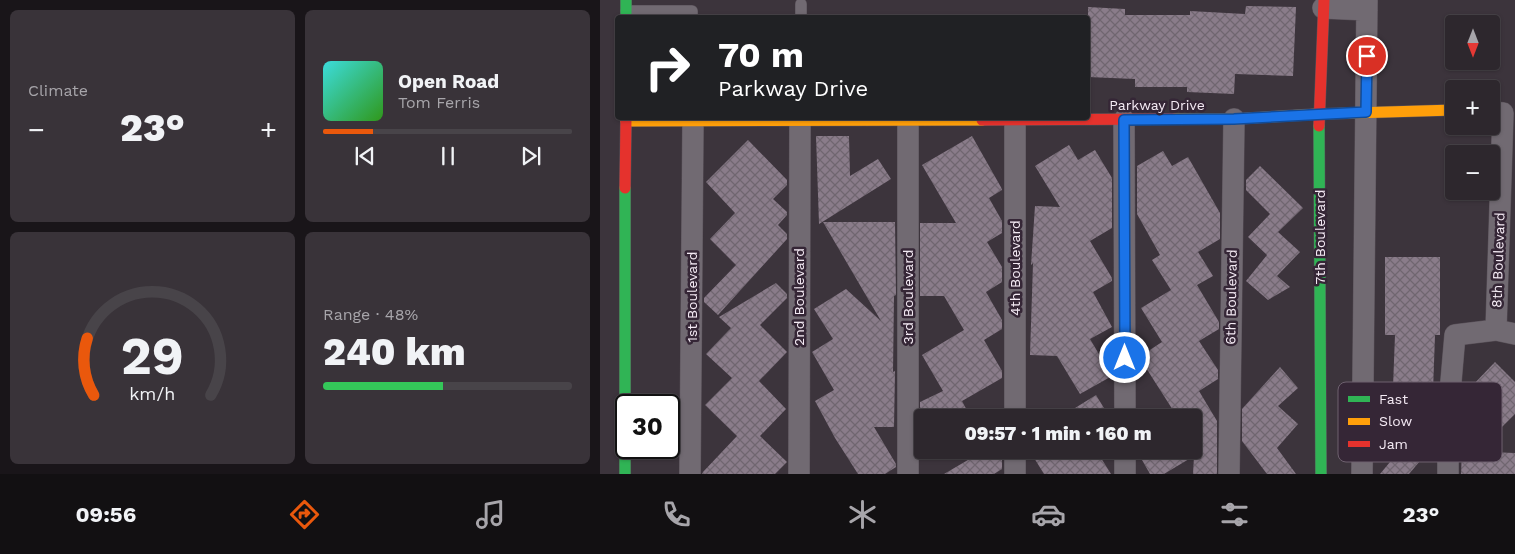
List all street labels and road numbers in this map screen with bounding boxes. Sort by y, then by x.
street label: Parkway Drive [1109,97,1205,113]
street label: 7th Boulevard [1312,190,1328,284]
street label: 8th Boulevard [1488,212,1508,308]
street label: 4th Boulevard [1007,220,1023,316]
street label: 2nd Boulevard [791,248,807,346]
street label: 6th Boulevard [1222,249,1240,345]
street label: 3rd Boulevard [900,250,916,344]
street label: 1st Boulevard [684,251,700,343]

